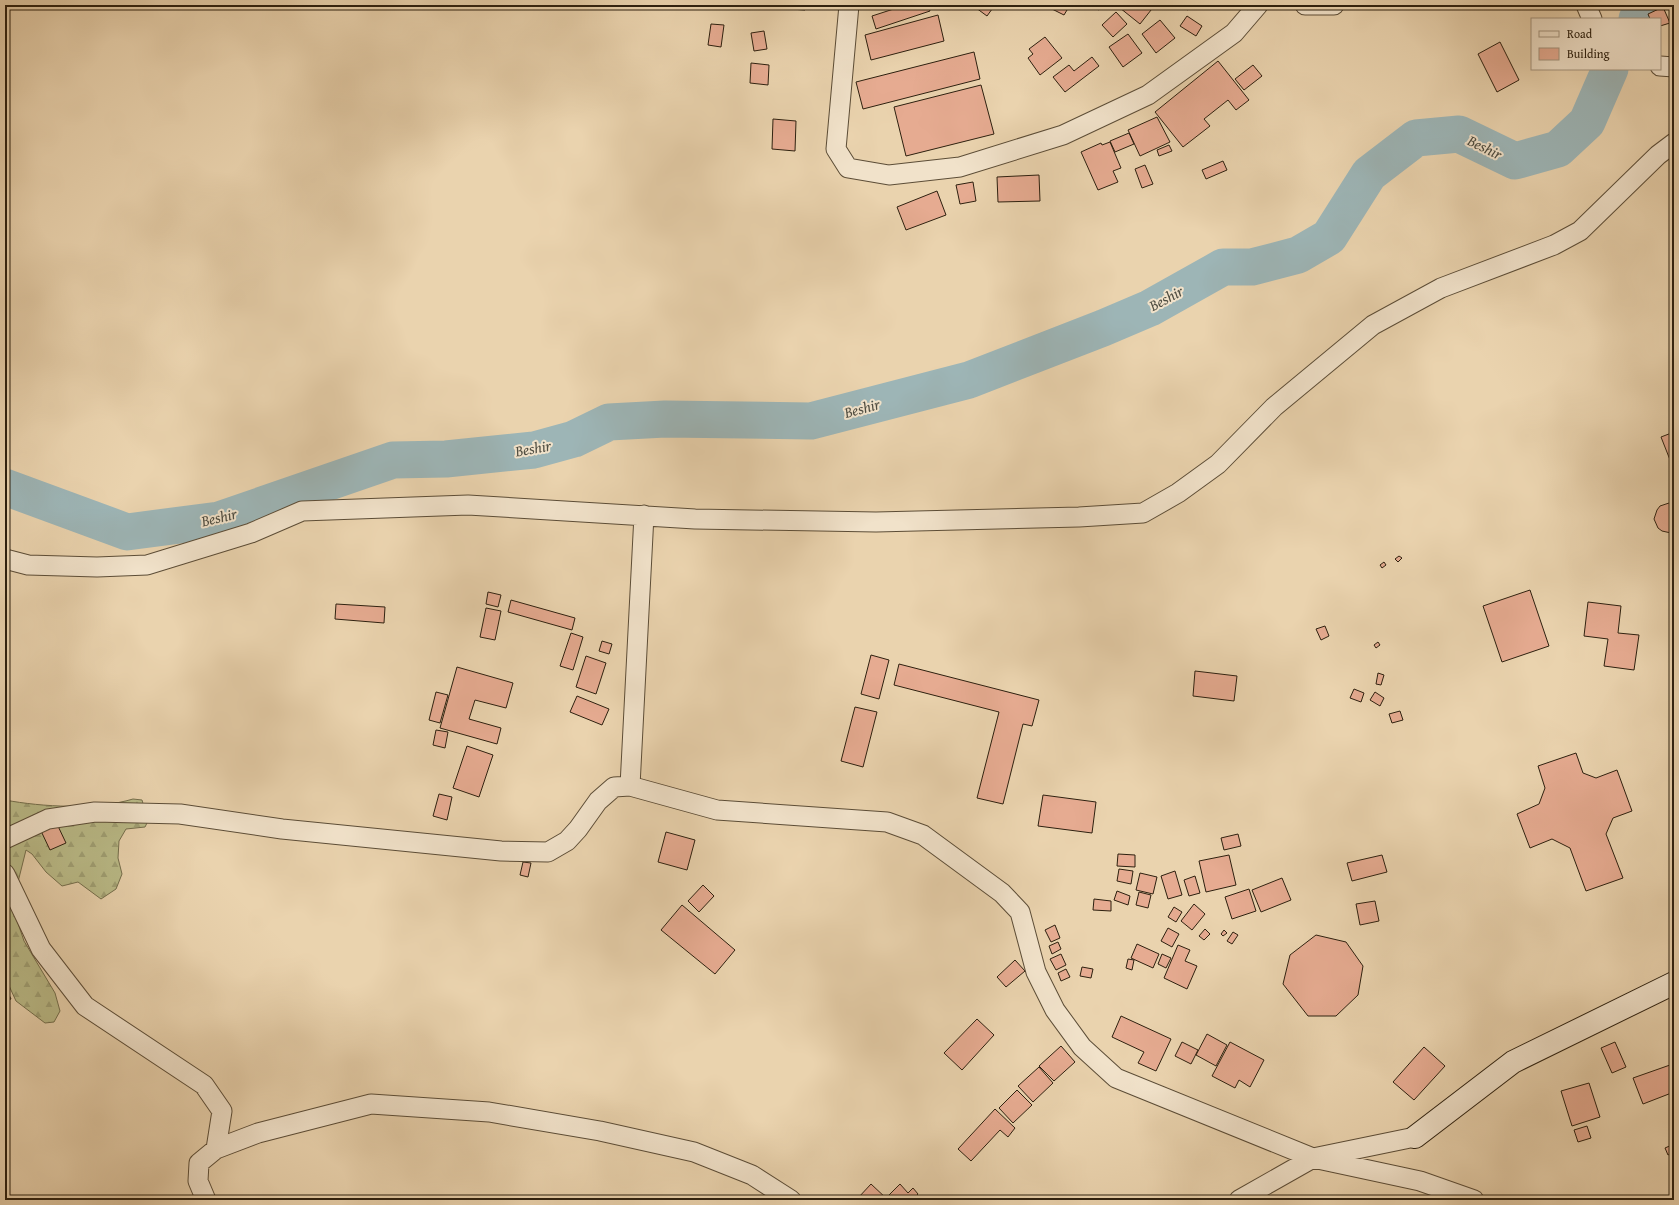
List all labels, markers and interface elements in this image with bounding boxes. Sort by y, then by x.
legend [1531,18,1661,70]
text: Road [1567,25,1593,42]
text: Building [1567,45,1610,62]
water label: Beshir [1463,129,1506,165]
water label: Beshir [1144,280,1187,316]
water label: Beshir [841,393,883,423]
water label: Beshir [512,434,553,462]
water label: Beshir [198,503,239,532]

